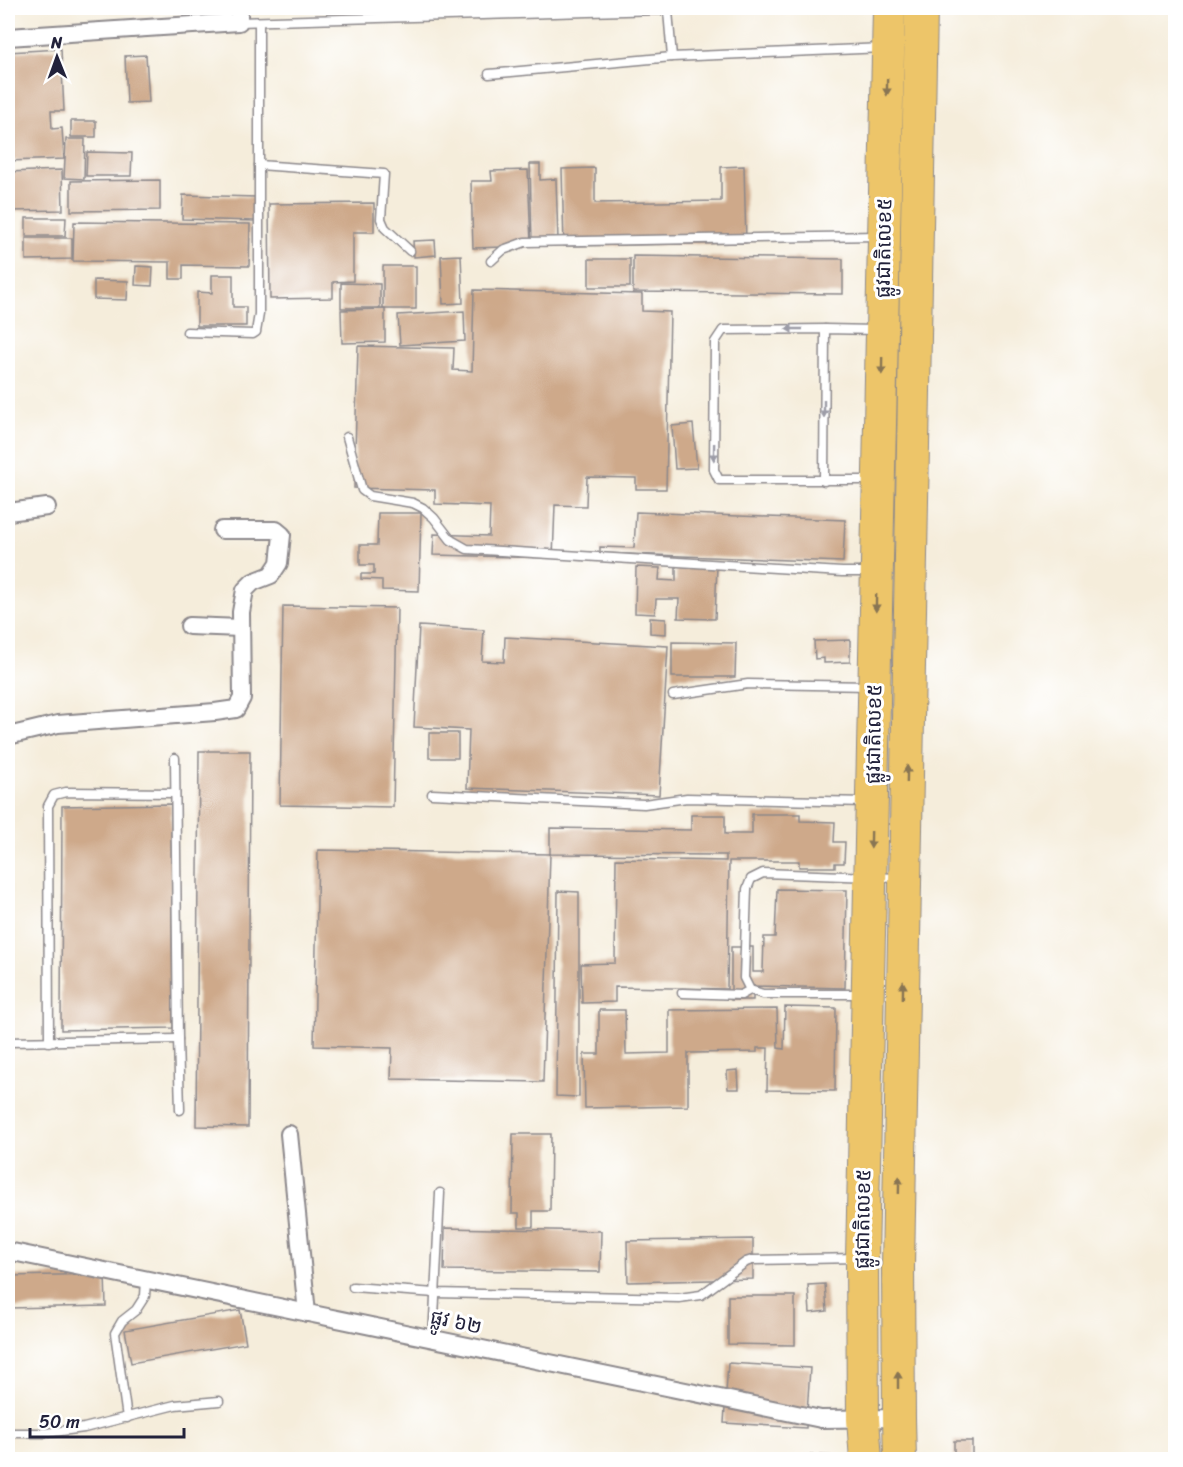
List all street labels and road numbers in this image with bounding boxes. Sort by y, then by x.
street label: ផ្លូវជាតិលេខ៥ [866,198,903,298]
street label: ផ្លូវជាតិលេខ៥ [856,684,893,784]
street label: ផ្លូវជាតិលេខ៥ [845,1169,882,1269]
street label: ផ្លូវ ៦២ [427,1299,485,1345]

